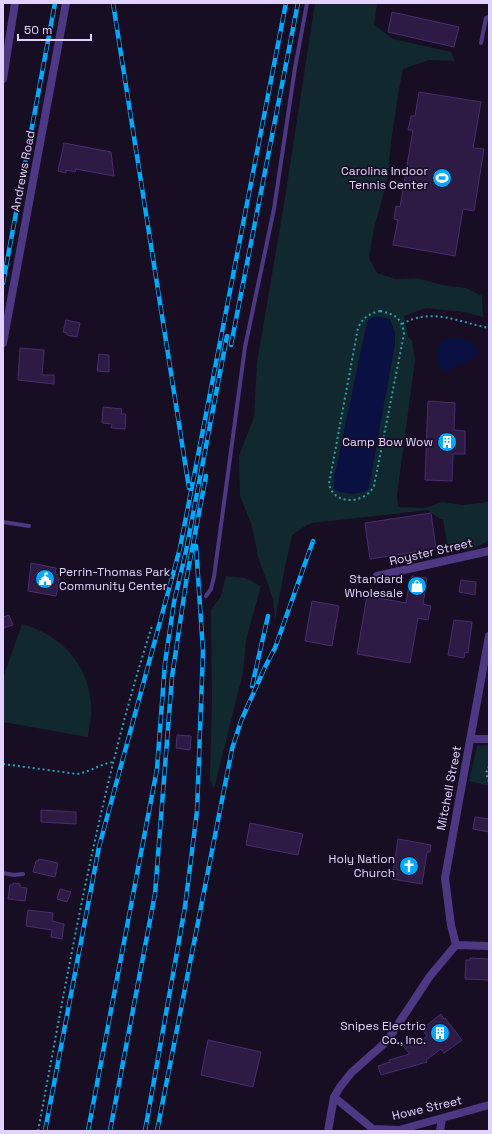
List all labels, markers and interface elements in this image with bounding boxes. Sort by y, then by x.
scale bar [18,16,91,42]
text: 50 m [24,22,52,38]
street label: Andrews Road [7,129,39,213]
place label: Carolina Indoor Tennis Center [341,163,428,193]
sports icon: Carolina Indoor Tennis Center [431,167,453,189]
building icon: Camp Bow Wow [436,431,458,453]
place label: Camp Bow Wow [342,434,433,450]
street label: Royster Street [388,535,474,569]
place label: Perrin-Thomas Park Community Center [59,564,171,594]
public building icon: Perrin-Thomas Park Community Center [34,568,56,590]
place label: Standard Wholesale [344,571,403,601]
shop icon: Standard Wholesale [406,575,428,597]
street label: Mitchell Street [433,744,465,832]
place label: Holy Nation Church [329,851,395,881]
church icon: Holy Nation Church [398,855,420,877]
place label: Snipes Electric Co., Inc. [340,1018,426,1048]
building icon: Snipes Electric Co., Inc. [429,1022,451,1044]
street label: Howe Street [390,1092,464,1124]

